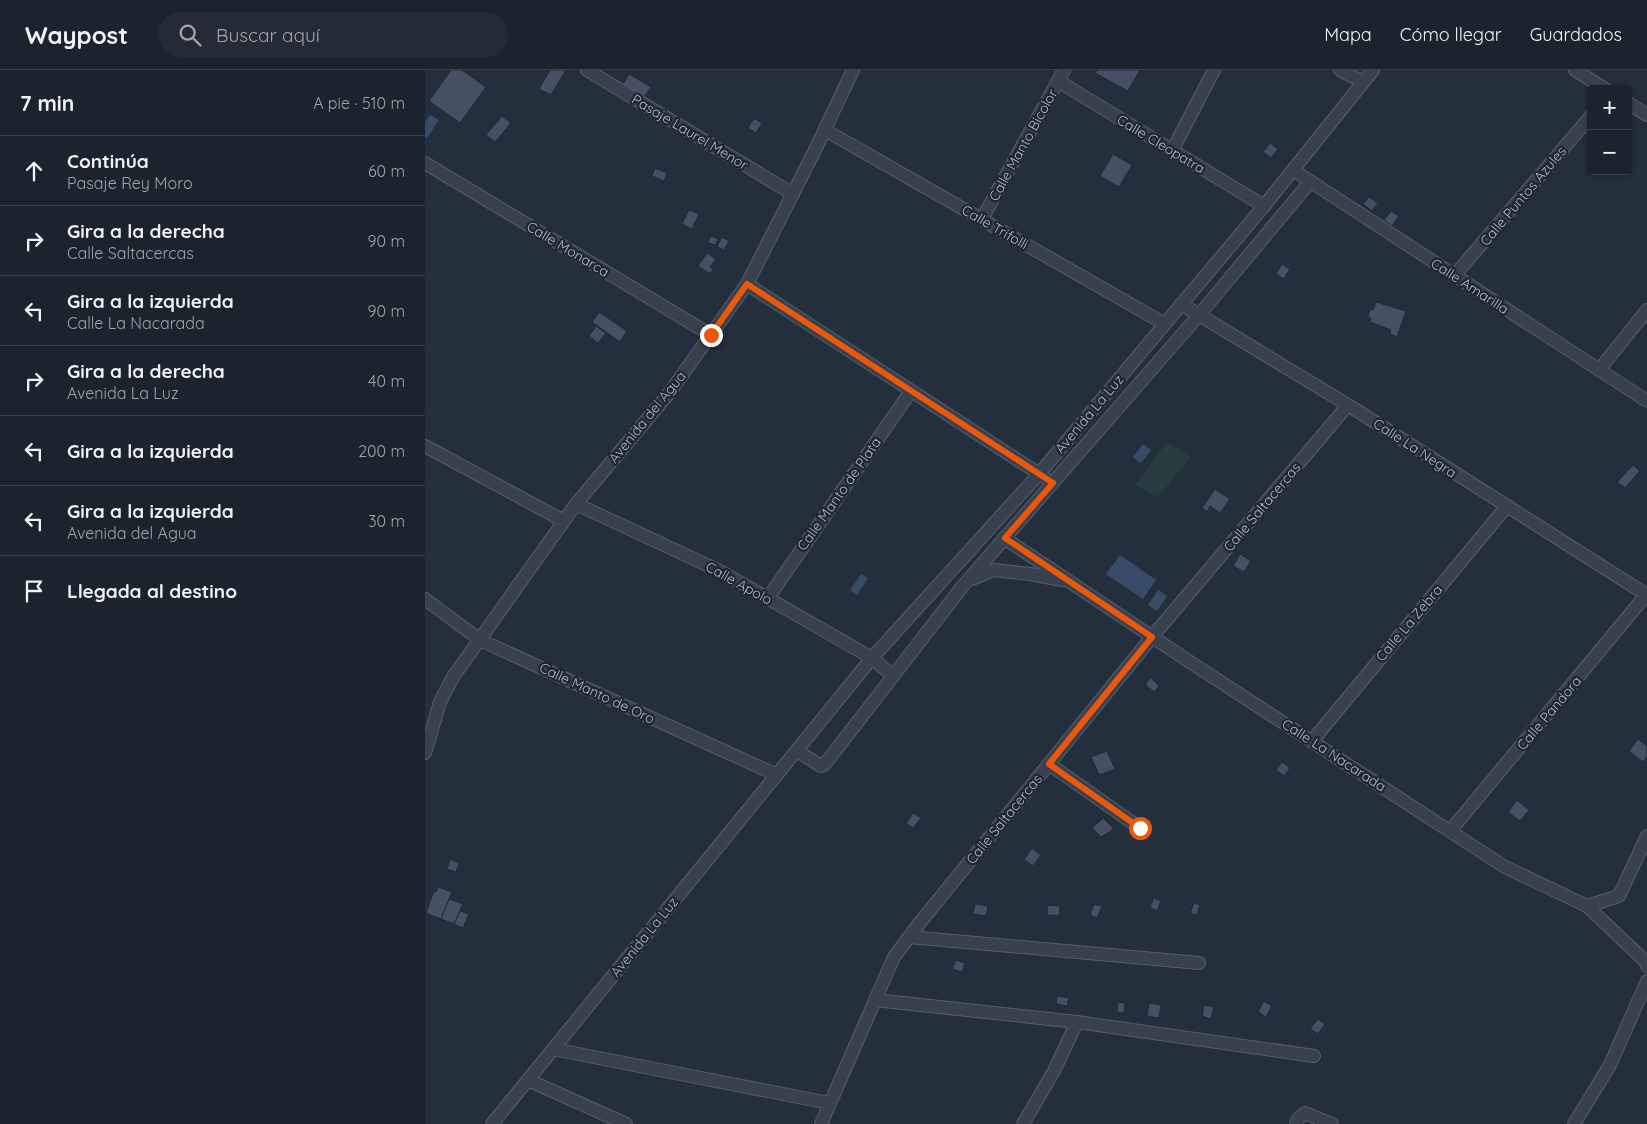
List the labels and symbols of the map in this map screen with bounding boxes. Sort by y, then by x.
street label: Calle Manto Bicolor [985,85,1062,204]
street label: Pasaje Laurel Menor [629,90,752,174]
street label: Calle Cleopatra [1114,111,1208,177]
street label: Calle Puntos Azules [1476,142,1570,250]
street label: Calle Trifolli [958,201,1032,253]
street label: Calle Monarca [523,217,613,281]
street label: Calle Amarilla [1428,254,1512,318]
route end [700,324,723,347]
street label: Avenida del Agua [604,367,690,467]
street label: Avenida La Luz [1051,371,1127,457]
street label: Calle La Negra [1370,414,1460,482]
street label: Calle Manto de Plata [793,434,885,554]
street label: Calle Saltacercas [1219,459,1305,555]
street label: Calle Apolo [703,557,775,609]
street label: Calle La Zebra [1372,581,1446,665]
street label: Calle Manto de Oro [536,658,658,728]
street label: Calle Pandora [1513,672,1585,754]
street label: Calle La Nacarada [1279,715,1389,795]
street label: Calle Saltacercas [962,770,1046,868]
route start [1129,817,1152,840]
street label: Avenida La Luz [606,893,682,981]

